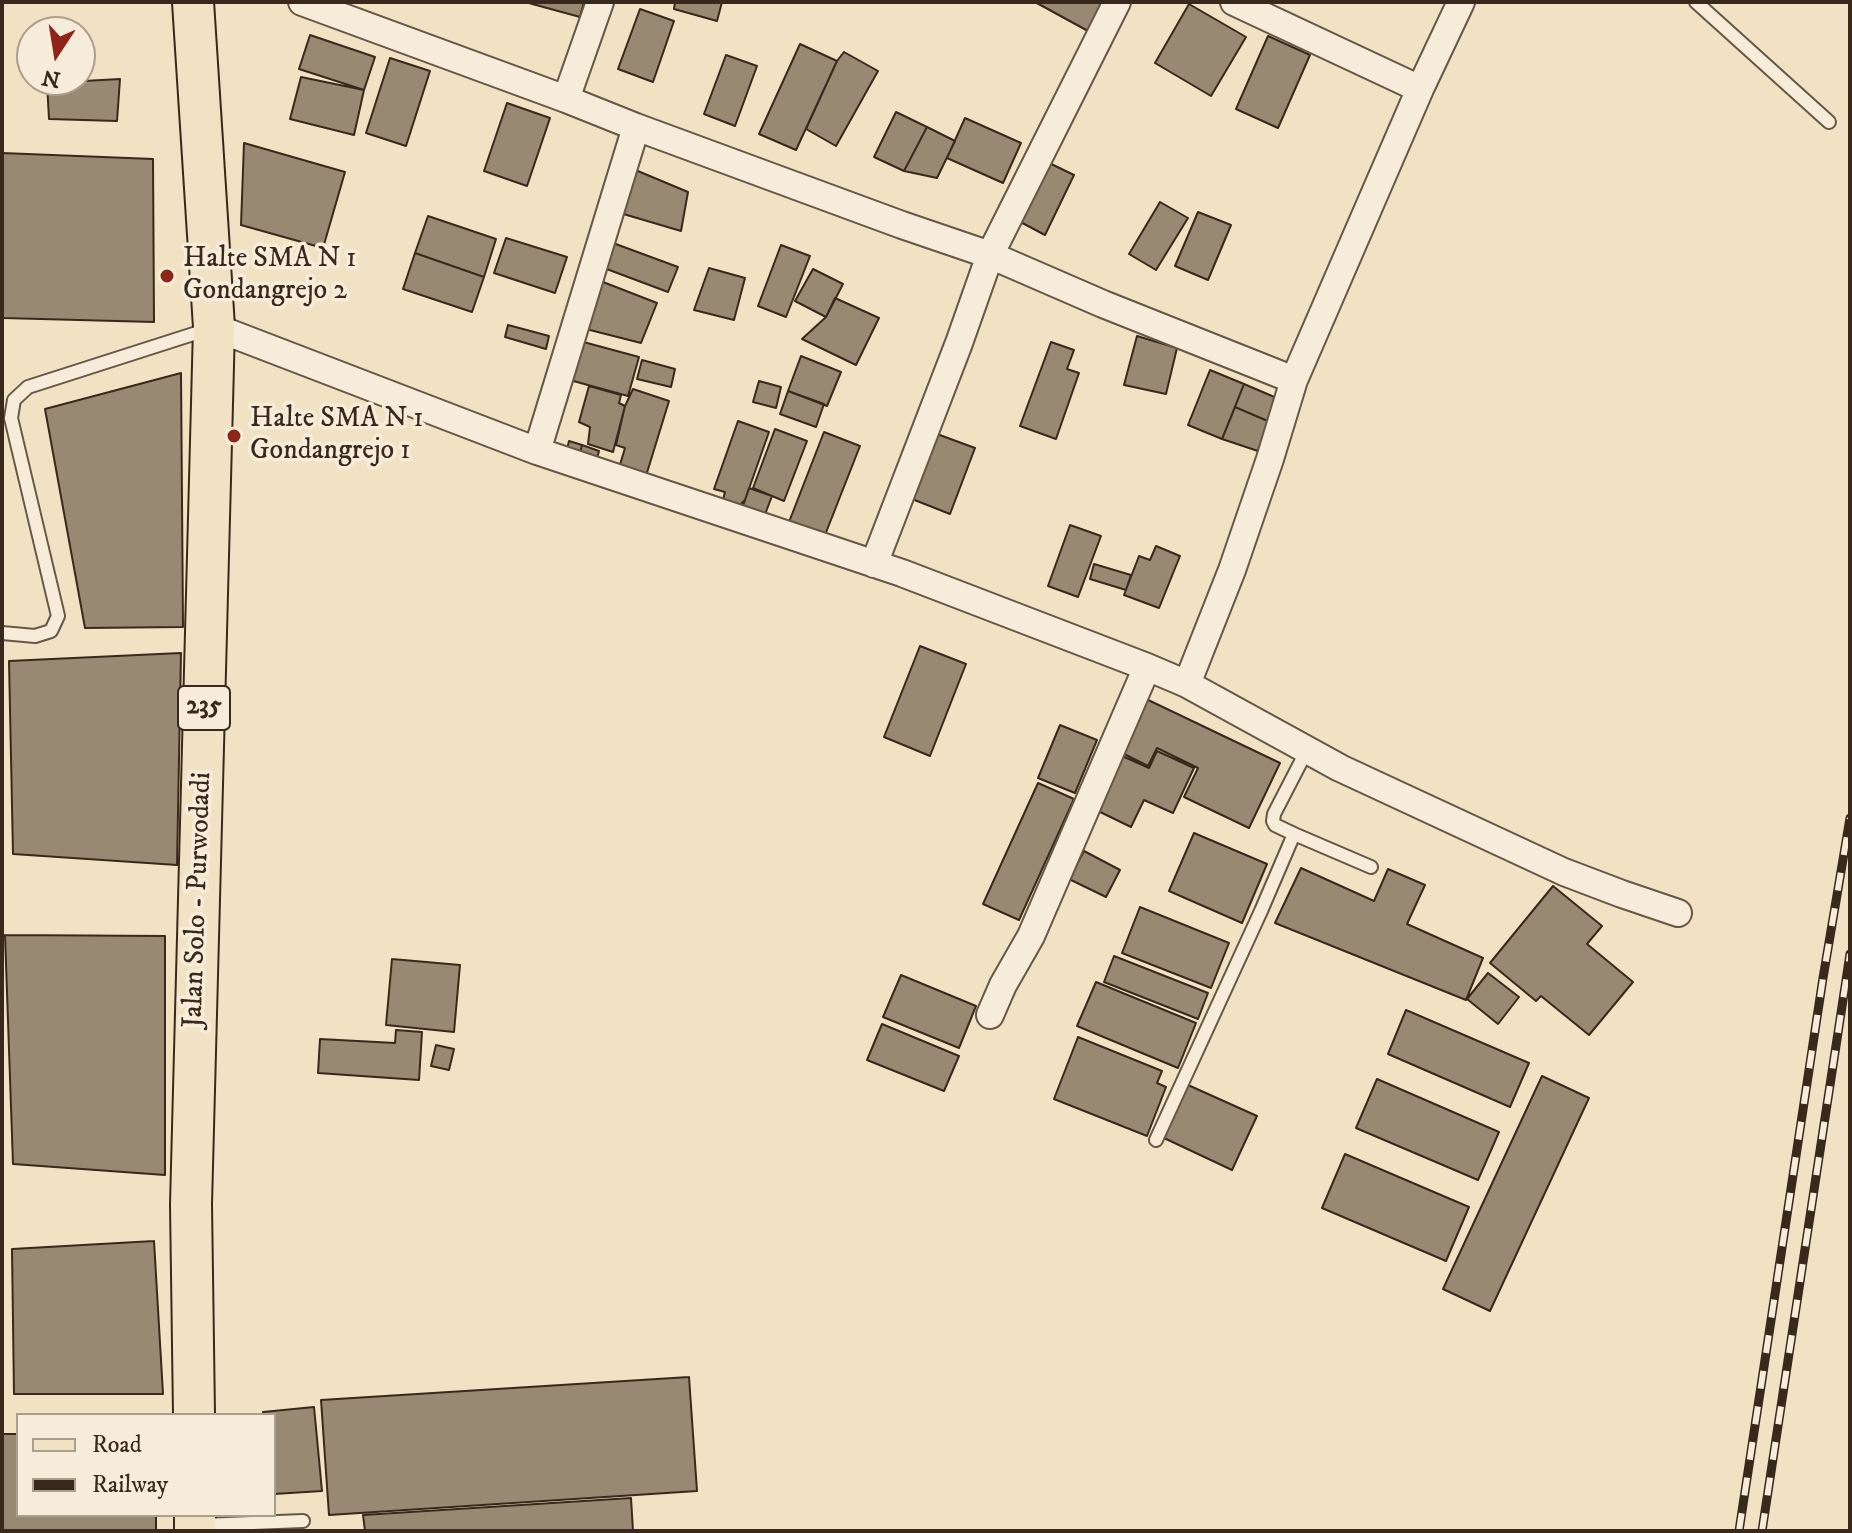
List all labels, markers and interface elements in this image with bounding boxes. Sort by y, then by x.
north arrow [16,16,96,96]
text: N [40,63,63,93]
place label: Halte SMA N 1 Gondangrejo 2 [183,243,357,309]
marker: Halte SMA N 1 Gondangrejo 2 [158,267,176,285]
place label: Halte SMA N 1 Gondangrejo 1 [250,403,424,469]
marker: Halte SMA N 1 Gondangrejo 1 [225,427,243,445]
road number: 235 [178,686,230,730]
street label: Jalan Solo - Purwodadi [178,772,220,1028]
legend [16,1413,276,1517]
text: Road [92,1430,142,1460]
text: Railway [92,1470,168,1500]

